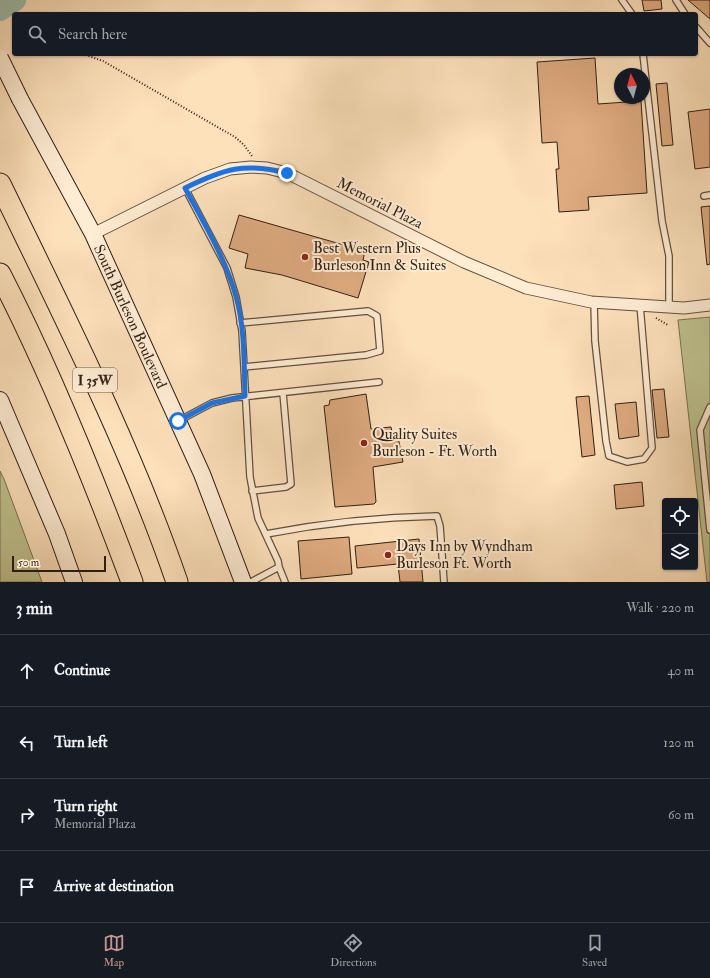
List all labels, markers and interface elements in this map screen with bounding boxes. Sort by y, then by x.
search box [12,12,698,56]
icon: search [26,23,48,45]
text: Search here [58,25,127,44]
north arrow [614,68,650,104]
route end [278,164,296,182]
street label: Memorial Plaza [333,174,427,234]
place label: Best Western Plus Burleson Inn & Suites [313,239,446,275]
street label: South Burleson Boulevard [89,242,171,392]
marker: Best Western Plus Burleson Inn & Suites [300,252,310,262]
road number: I 35W [73,368,117,392]
route start [169,412,187,430]
place label: Quality Suites Burleson - Ft. Worth [372,425,497,461]
marker: Quality Suites Burleson - Ft. Worth [359,438,369,448]
map controls [662,498,698,570]
button: locate [662,498,698,534]
button: layers [662,534,698,570]
place label: Days Inn by Wyndham Burleson Ft. Worth [396,537,533,573]
marker: Days Inn by Wyndham Burleson Ft. Worth [383,550,393,560]
scale bar [12,554,106,573]
text: 50 m [18,556,39,569]
text: 3 min [16,598,53,619]
text: Walk · 220 m [626,600,694,616]
icon: ahead [16,660,38,682]
text: Continue [54,661,110,680]
text: 40 m [668,663,694,679]
icon: left [16,732,38,754]
text: Turn left [54,733,108,752]
text: 120 m [663,735,694,751]
text: Turn right [54,797,117,816]
icon: right [16,804,38,826]
text: 60 m [668,807,694,823]
text: Memorial Plaza [54,816,136,832]
icon: arrive [16,876,38,898]
text: Arrive at destination [54,877,174,896]
tab: Map [103,932,125,969]
tab: Directions [330,932,377,969]
tab: Saved [582,932,607,969]

